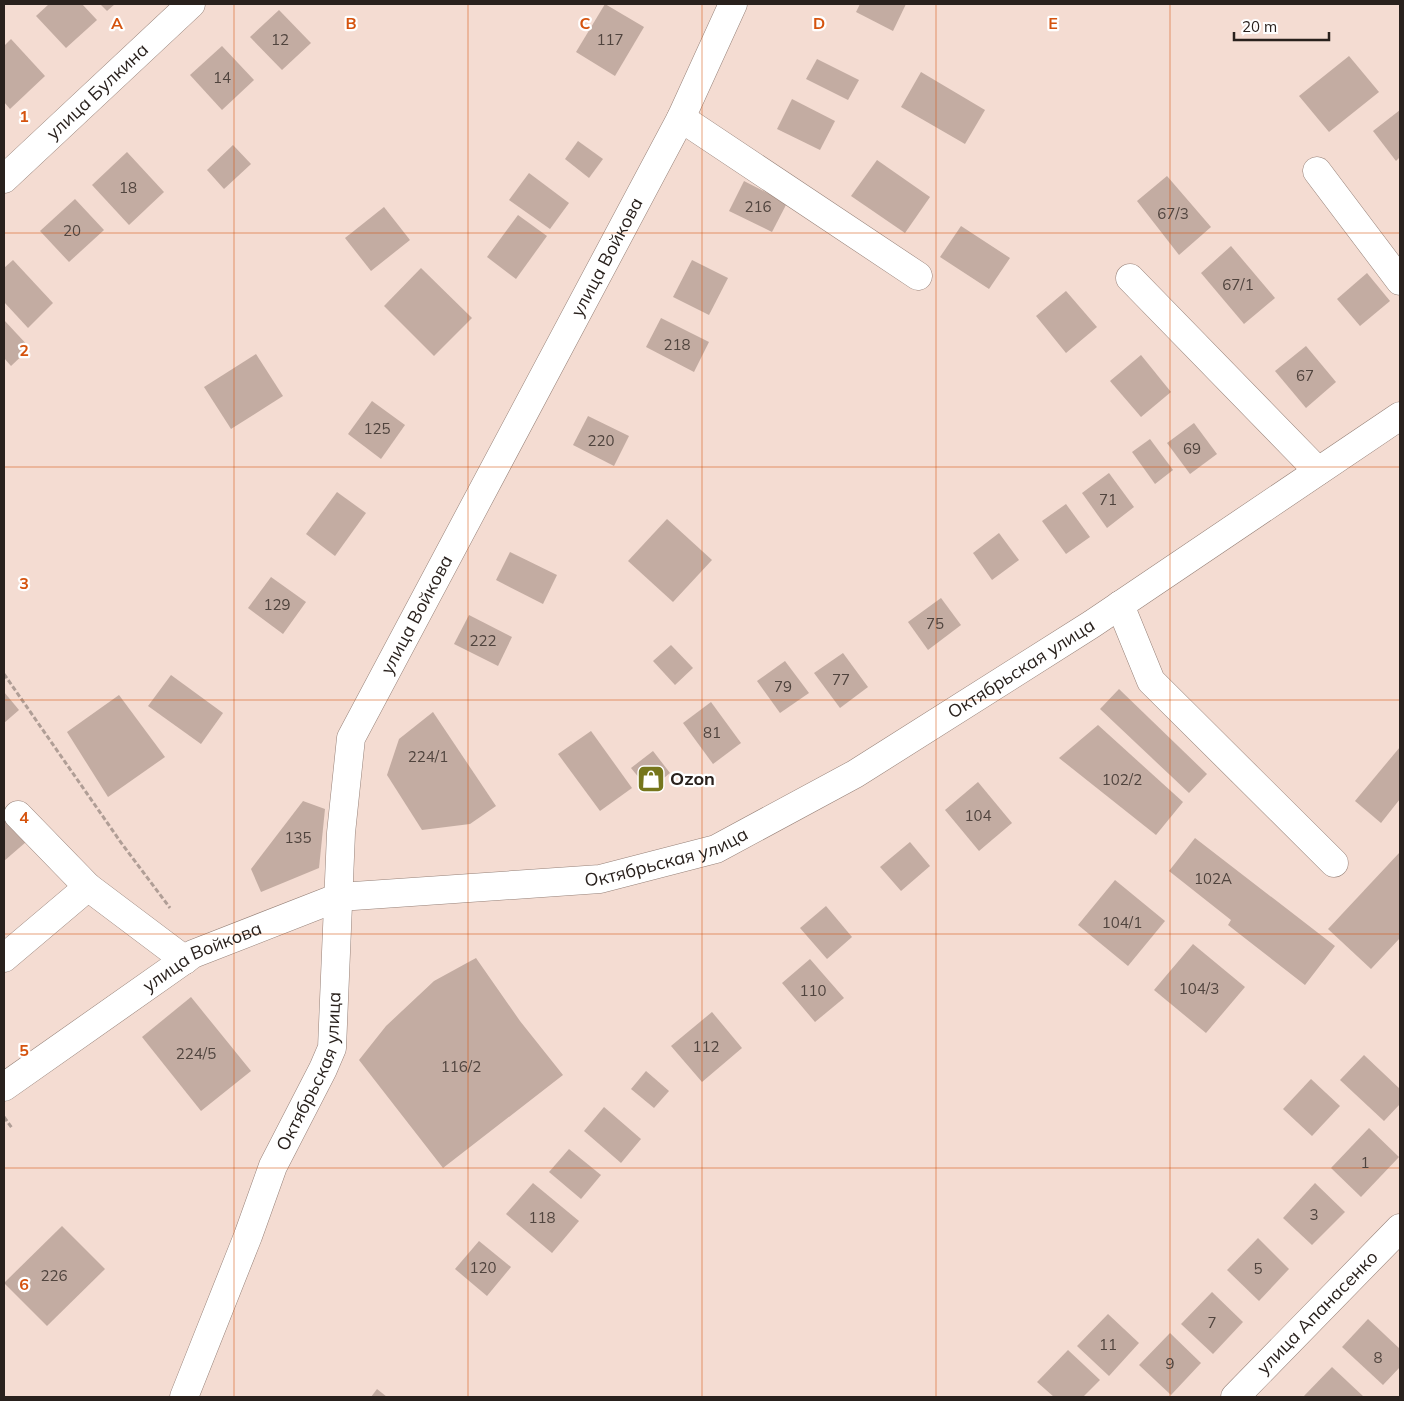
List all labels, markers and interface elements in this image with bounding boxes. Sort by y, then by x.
scale bar [1234,10,1329,42]
text: A [111,13,123,33]
text: B [345,13,357,33]
text: C [580,13,591,33]
text: D [813,13,825,33]
text: E [1048,13,1058,33]
text: 20 m [1242,17,1277,36]
house number: 12 [271,30,289,49]
house number: 117 [596,30,624,49]
street label: улица Булкина [41,38,153,144]
house number: 14 [213,68,231,87]
text: 1 [19,106,29,126]
house number: 18 [119,178,137,197]
street label: улица Войкова [565,193,648,320]
house number: 216 [744,197,772,216]
house number: 67/3 [1157,204,1189,223]
house number: 20 [63,221,81,240]
house number: 67/1 [1222,275,1254,294]
house number: 218 [663,335,691,354]
text: 2 [19,340,29,360]
house number: 67 [1296,366,1314,385]
house number: 125 [363,419,391,438]
house number: 220 [587,431,615,450]
house number: 69 [1183,439,1201,458]
house number: 71 [1099,490,1117,509]
street label: улица Войкова [375,551,457,678]
text: 3 [19,573,29,593]
house number: 129 [263,595,291,614]
street label: Октябрьская улица [943,613,1099,723]
house number: 75 [926,614,944,633]
house number: 222 [469,631,497,650]
house number: 77 [832,670,850,689]
house number: 79 [774,677,792,696]
house number: 81 [703,723,721,742]
house number: 224/1 [408,747,448,766]
shop icon: Ozon [636,764,666,794]
place label: Ozon [670,767,715,790]
house number: 102/2 [1102,770,1142,789]
house number: 104 [964,806,992,825]
text: 4 [19,807,29,827]
street label: Октябрьская улица [584,822,752,891]
house number: 135 [284,828,312,847]
house number: 102А [1194,869,1232,888]
house number: 104/1 [1102,913,1142,932]
street label: улица Войкова [138,916,265,997]
house number: 104/3 [1179,979,1219,998]
house number: 110 [799,981,827,1000]
street label: Октябрьская улица [271,991,345,1155]
house number: 112 [692,1037,720,1056]
text: 5 [19,1040,29,1060]
house number: 224/5 [176,1044,216,1063]
house number: 116/2 [441,1057,481,1076]
house number: 1 [1360,1153,1370,1172]
house number: 3 [1309,1205,1319,1224]
house number: 118 [528,1208,556,1227]
street label: улица Апанасенко [1252,1246,1383,1379]
house number: 120 [469,1258,497,1277]
house number: 5 [1253,1259,1263,1278]
house number: 226 [40,1266,68,1285]
text: 6 [19,1274,29,1294]
house number: 7 [1207,1313,1217,1332]
house number: 11 [1099,1335,1117,1354]
house number: 8 [1373,1348,1383,1367]
house number: 9 [1165,1354,1175,1373]

